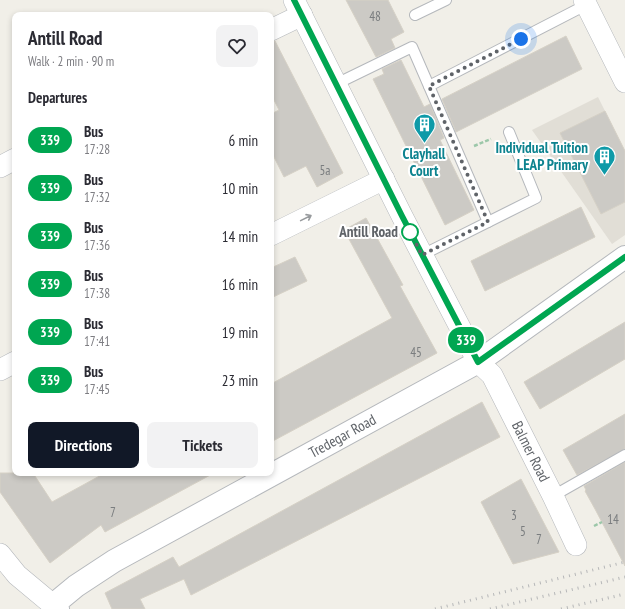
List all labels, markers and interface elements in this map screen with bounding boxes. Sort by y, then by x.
house number: 48 [369,8,381,25]
button: heart [216,25,258,67]
text: Antill Road [28,26,103,50]
your location [511,29,531,49]
text: Walk · 2 min · 90 m [28,53,114,70]
text: Departures [28,88,87,107]
building icon: Clayhall Court [411,112,437,145]
text: Bus [84,122,103,141]
text: 339 [40,131,60,149]
text: 6 min [228,131,258,150]
place label: Individual Tuition LEAP Primary [495,138,589,174]
text: 17:28 [84,141,110,158]
place label: Clayhall Court [403,144,446,180]
building icon: Individual Tuition LEAP Primary [591,144,617,177]
house number: 5a [319,162,331,179]
text: Bus [84,170,103,189]
text: 339 [40,179,60,197]
text: 10 min [222,179,258,198]
text: 17:32 [84,189,110,206]
one-way arrow [300,214,312,221]
text: Bus [84,218,103,237]
place label: Antill Road [338,222,398,241]
marker: Antill Road [401,223,419,241]
text: 339 [40,227,60,245]
text: 14 min [222,227,258,246]
text: 17:36 [84,237,110,254]
text: Bus [84,266,103,285]
text: 339 [40,275,60,293]
text: 16 min [222,275,258,294]
text: 17:38 [84,285,110,302]
text: Bus [84,314,103,333]
text: 339 [40,323,60,341]
text: 19 min [222,323,258,342]
line badge: 339 [443,327,489,353]
text: 339 [456,331,476,349]
text: 17:41 [84,333,110,350]
house number: 45 [410,344,422,361]
text: Bus [84,362,103,381]
text: 339 [40,371,60,389]
text: 23 min [222,371,258,390]
text: 17:45 [84,381,110,398]
street label: Tredegar Road [305,410,379,462]
street label: Balmer Road [508,418,554,485]
button: Directions [28,422,139,468]
button: Tickets [147,422,258,468]
house number: 7 [110,504,116,521]
house number: 3 [511,507,517,524]
house number: 14 [607,511,619,528]
house number: 5 [520,523,526,540]
house number: 7 [536,531,542,548]

